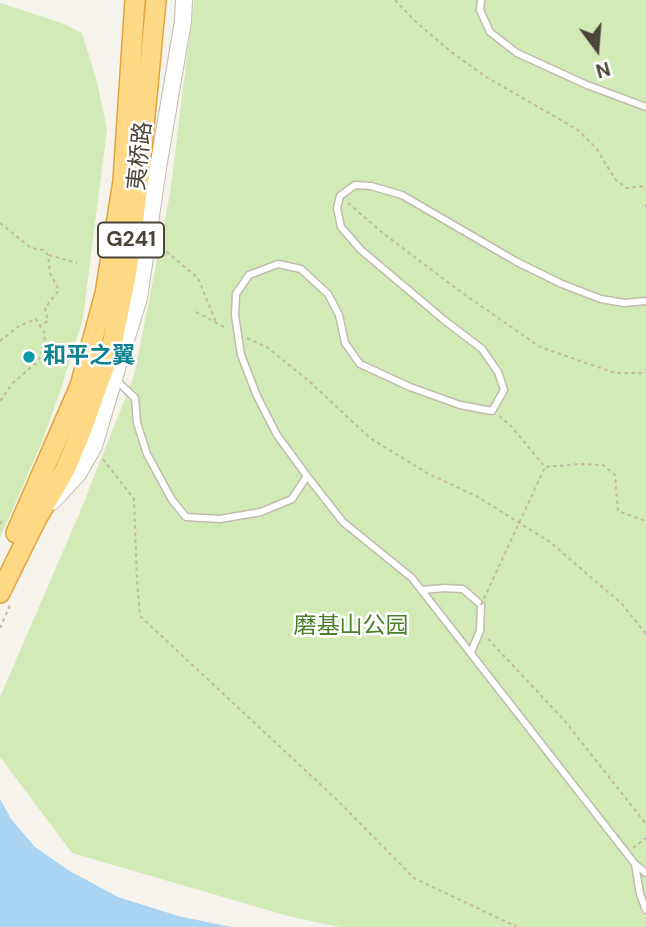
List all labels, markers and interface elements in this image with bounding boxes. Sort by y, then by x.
north arrow [562,14,632,84]
text: N [593,56,613,84]
street label: 夷桥路 [124,120,158,192]
road number: G241 [98,222,164,258]
place label: 和平之翼 [43,343,135,371]
marker: 和平之翼 [21,349,37,365]
park label: 磨基山公园 [294,613,408,641]

